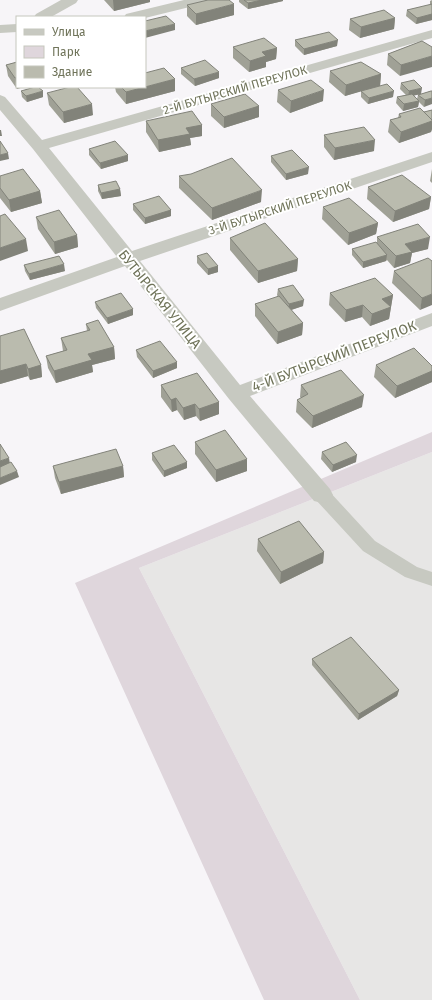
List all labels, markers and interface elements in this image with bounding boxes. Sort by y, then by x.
legend [16,16,146,88]
text: Улица [52,25,86,39]
text: Парк [52,45,81,59]
street label: 2-Й БУТЫРСКИЙ ПЕРЕУЛОК [161,62,309,117]
text: Здание [52,65,92,79]
street label: 3-Й БУТЫРСКИЙ ПЕРЕУЛОК [207,177,353,238]
street label: БУТЫРСКАЯ УЛИЦА [115,247,205,352]
street label: 4-Й БУТЫРСКИЙ ПЕРЕУЛОК [250,317,419,396]

